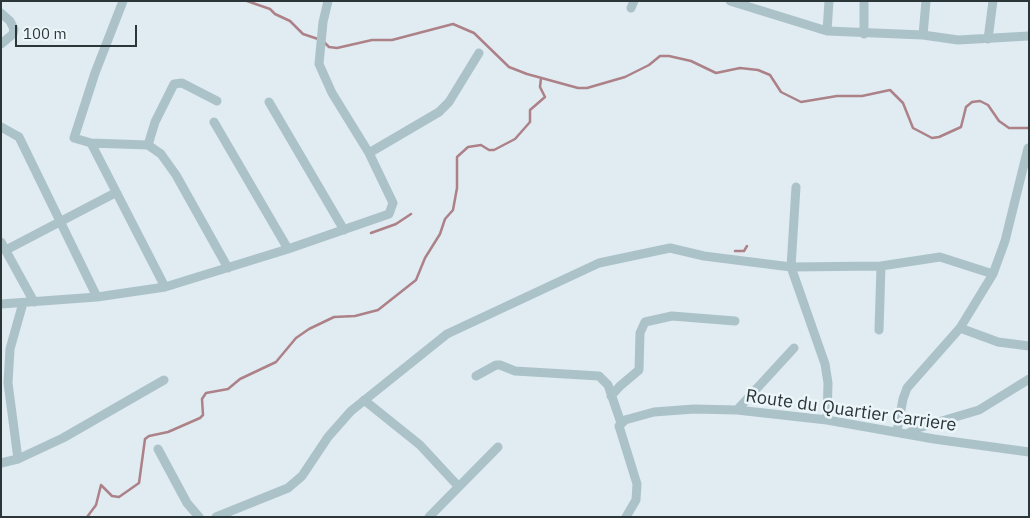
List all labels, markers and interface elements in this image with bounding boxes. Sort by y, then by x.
scale bar [18,15,140,47]
text: 100 m [23,24,67,43]
street label: Route du Quartier Carriere [744,386,958,436]

